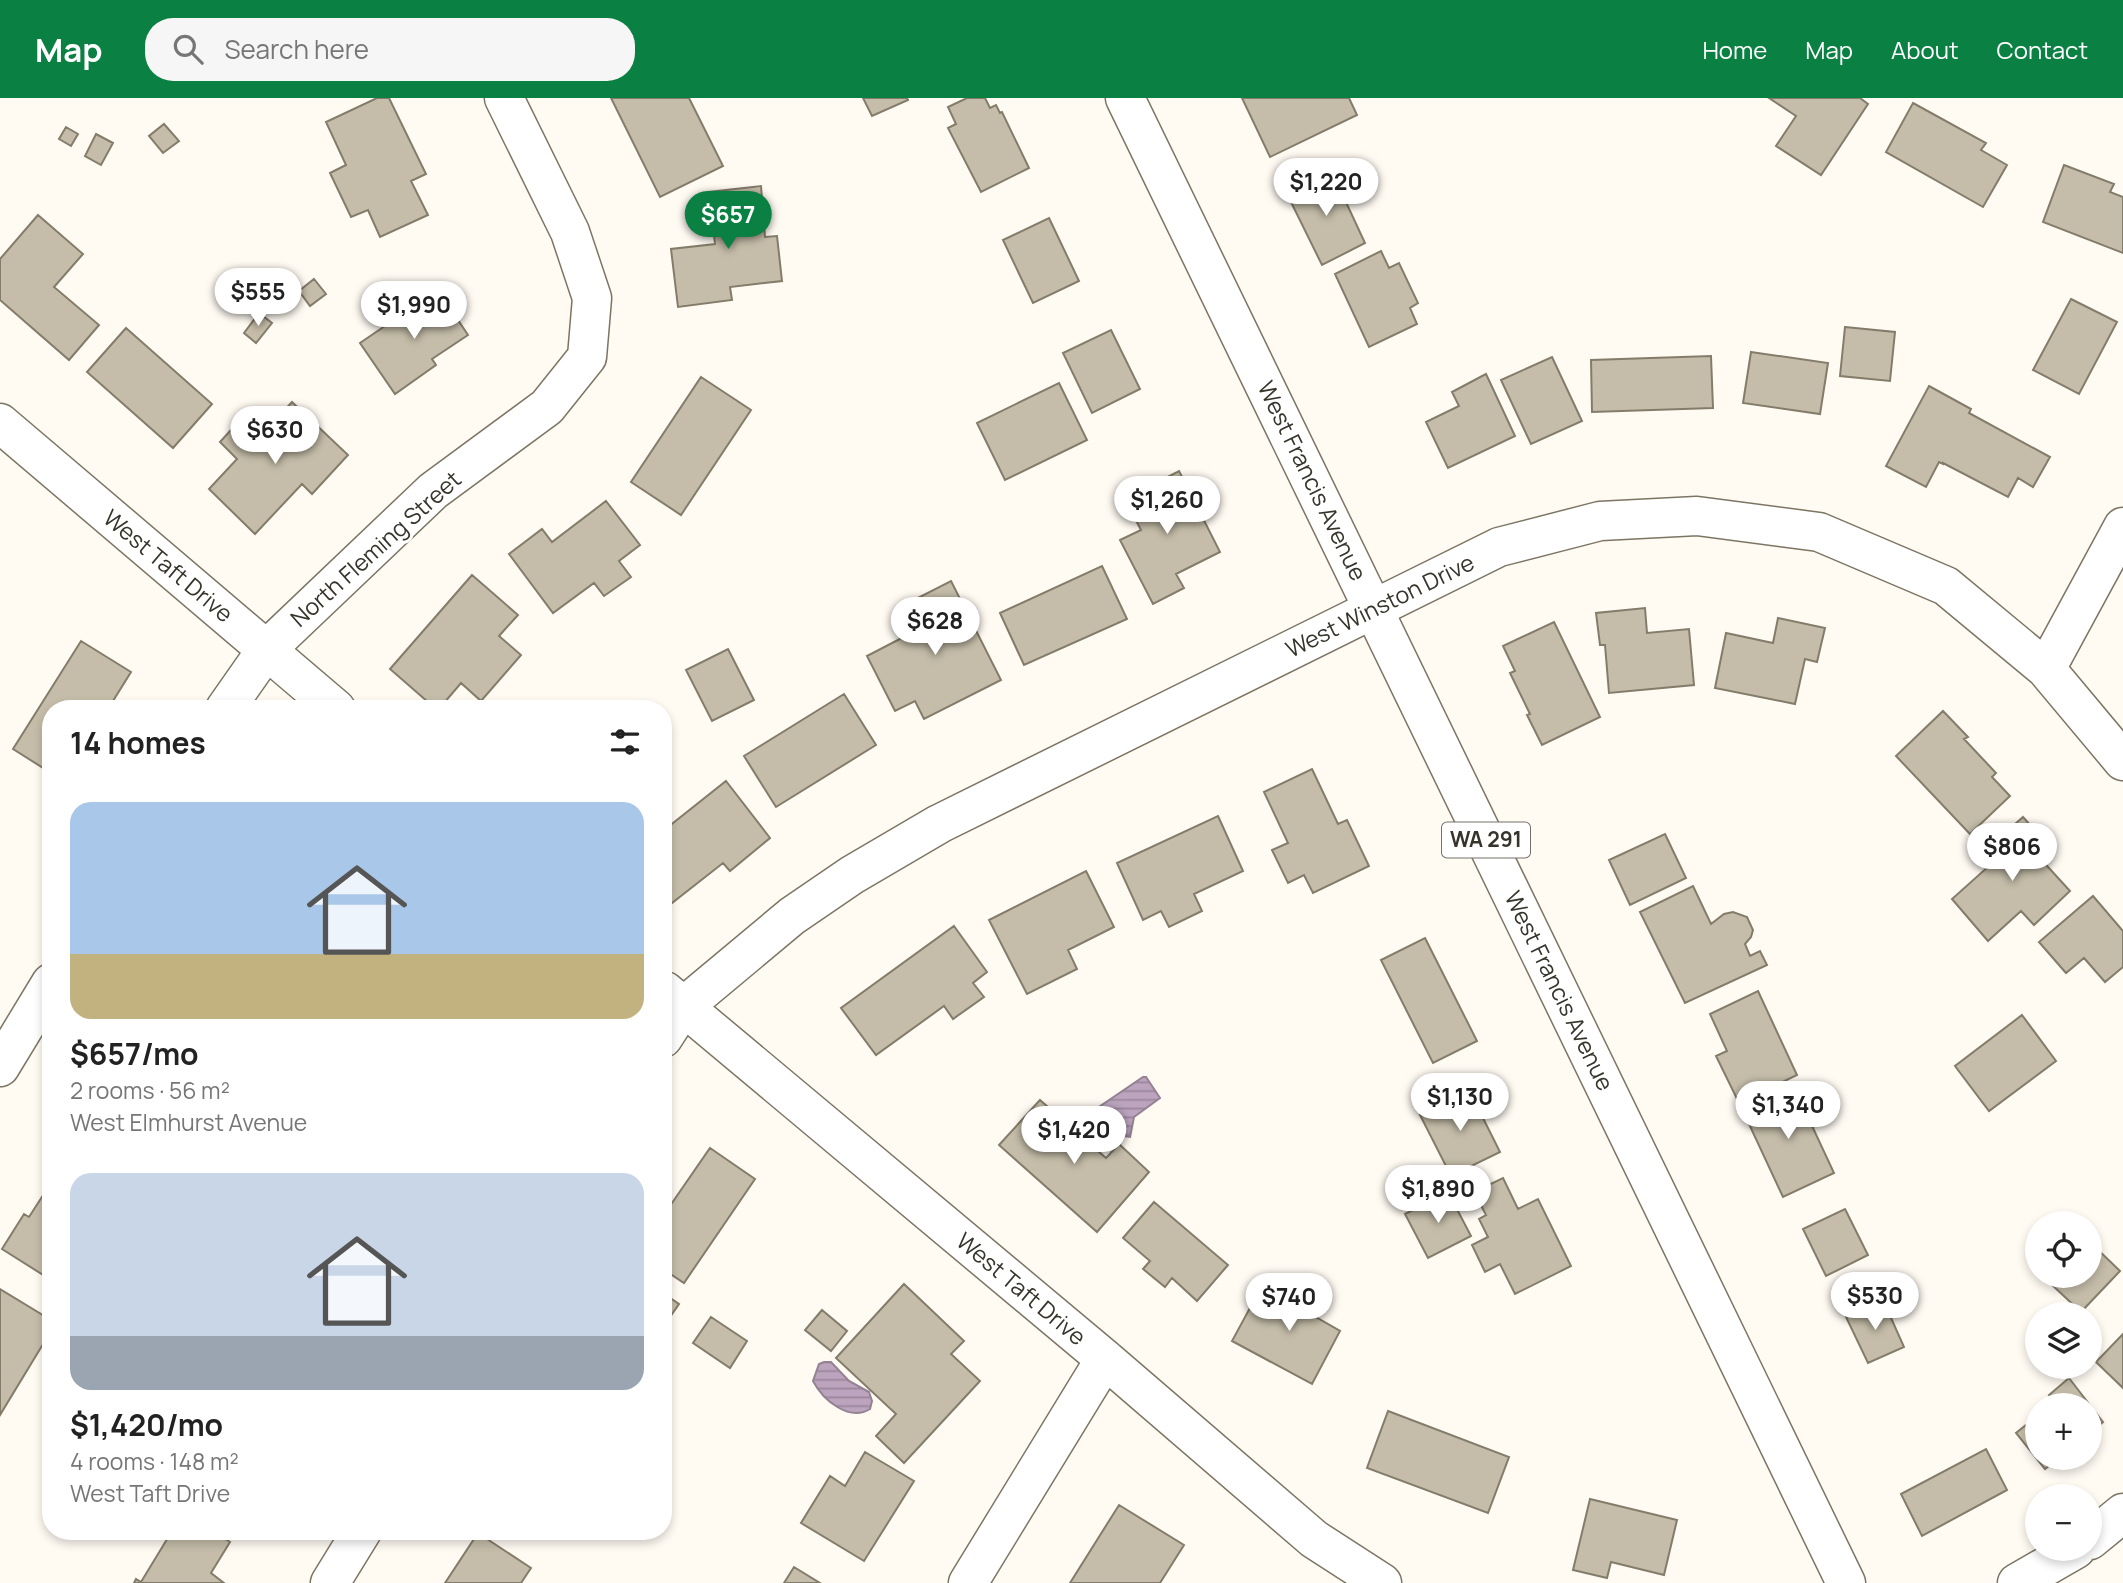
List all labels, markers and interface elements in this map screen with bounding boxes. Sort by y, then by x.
search box [145,18,635,81]
text: Map [35,27,103,72]
icon: search [169,30,207,68]
text: Search here [225,31,369,67]
text: Home [1702,33,1767,66]
text: Map [1805,33,1853,66]
text: About [1891,33,1959,66]
text: Contact [1997,33,2088,66]
pin: $1,220 [1269,158,1383,218]
text: $1,220 [1289,165,1363,197]
pin: $657 [687,192,769,251]
text: $657 [701,198,755,230]
pin: $555 [217,268,299,328]
text: $555 [231,275,285,307]
pin: $1,990 [357,282,471,341]
text: $1,990 [377,288,451,320]
street label: West Francis Avenue [1251,375,1375,586]
pin: $630 [234,406,316,466]
text: $630 [246,413,304,445]
street label: North Fleming Street [283,463,468,634]
pin: $1,260 [1110,476,1224,536]
text: $1,260 [1130,483,1204,515]
street label: West Taft Drive [97,502,240,629]
street label: West Winston Drive [1280,546,1479,665]
pin: $628 [894,598,976,657]
text: $628 [907,604,963,636]
text: 14 homes [70,722,206,763]
icon: filters [606,723,644,761]
road number: WA 291 [1442,822,1530,858]
pin: $806 [1971,824,2053,883]
text: $806 [1983,830,2041,862]
icon: home [294,847,420,973]
street label: West Francis Avenue [1498,885,1622,1096]
text: $657/mo [70,1033,198,1074]
text: 2 rooms · 56 m² [70,1074,230,1106]
pin: $1,130 [1403,1074,1517,1133]
text: $1,130 [1427,1080,1493,1112]
pin: $1,340 [1731,1082,1845,1141]
text: $1,340 [1751,1088,1825,1120]
text: West Elmhurst Avenue [70,1106,307,1138]
pin: $1,420 [1017,1107,1131,1166]
text: $1,420 [1037,1113,1111,1145]
pin: $1,890 [1381,1166,1495,1225]
text: $1,890 [1401,1172,1475,1204]
map controls [2025,1211,2102,1561]
button: locate [2025,1211,2102,1288]
icon: home [294,1218,420,1344]
street label: West Taft Drive [950,1225,1093,1352]
pin: $530 [1834,1272,1916,1332]
pin: $740 [1248,1274,1330,1333]
text: $530 [1847,1279,1903,1311]
text: $740 [1262,1280,1316,1312]
button: layers [2025,1302,2102,1379]
button: + [2025,1393,2102,1470]
text: $1,420/mo [70,1404,223,1445]
text: 4 rooms · 148 m² [70,1445,239,1477]
text: West Taft Drive [70,1477,230,1509]
button: − [2025,1484,2102,1561]

